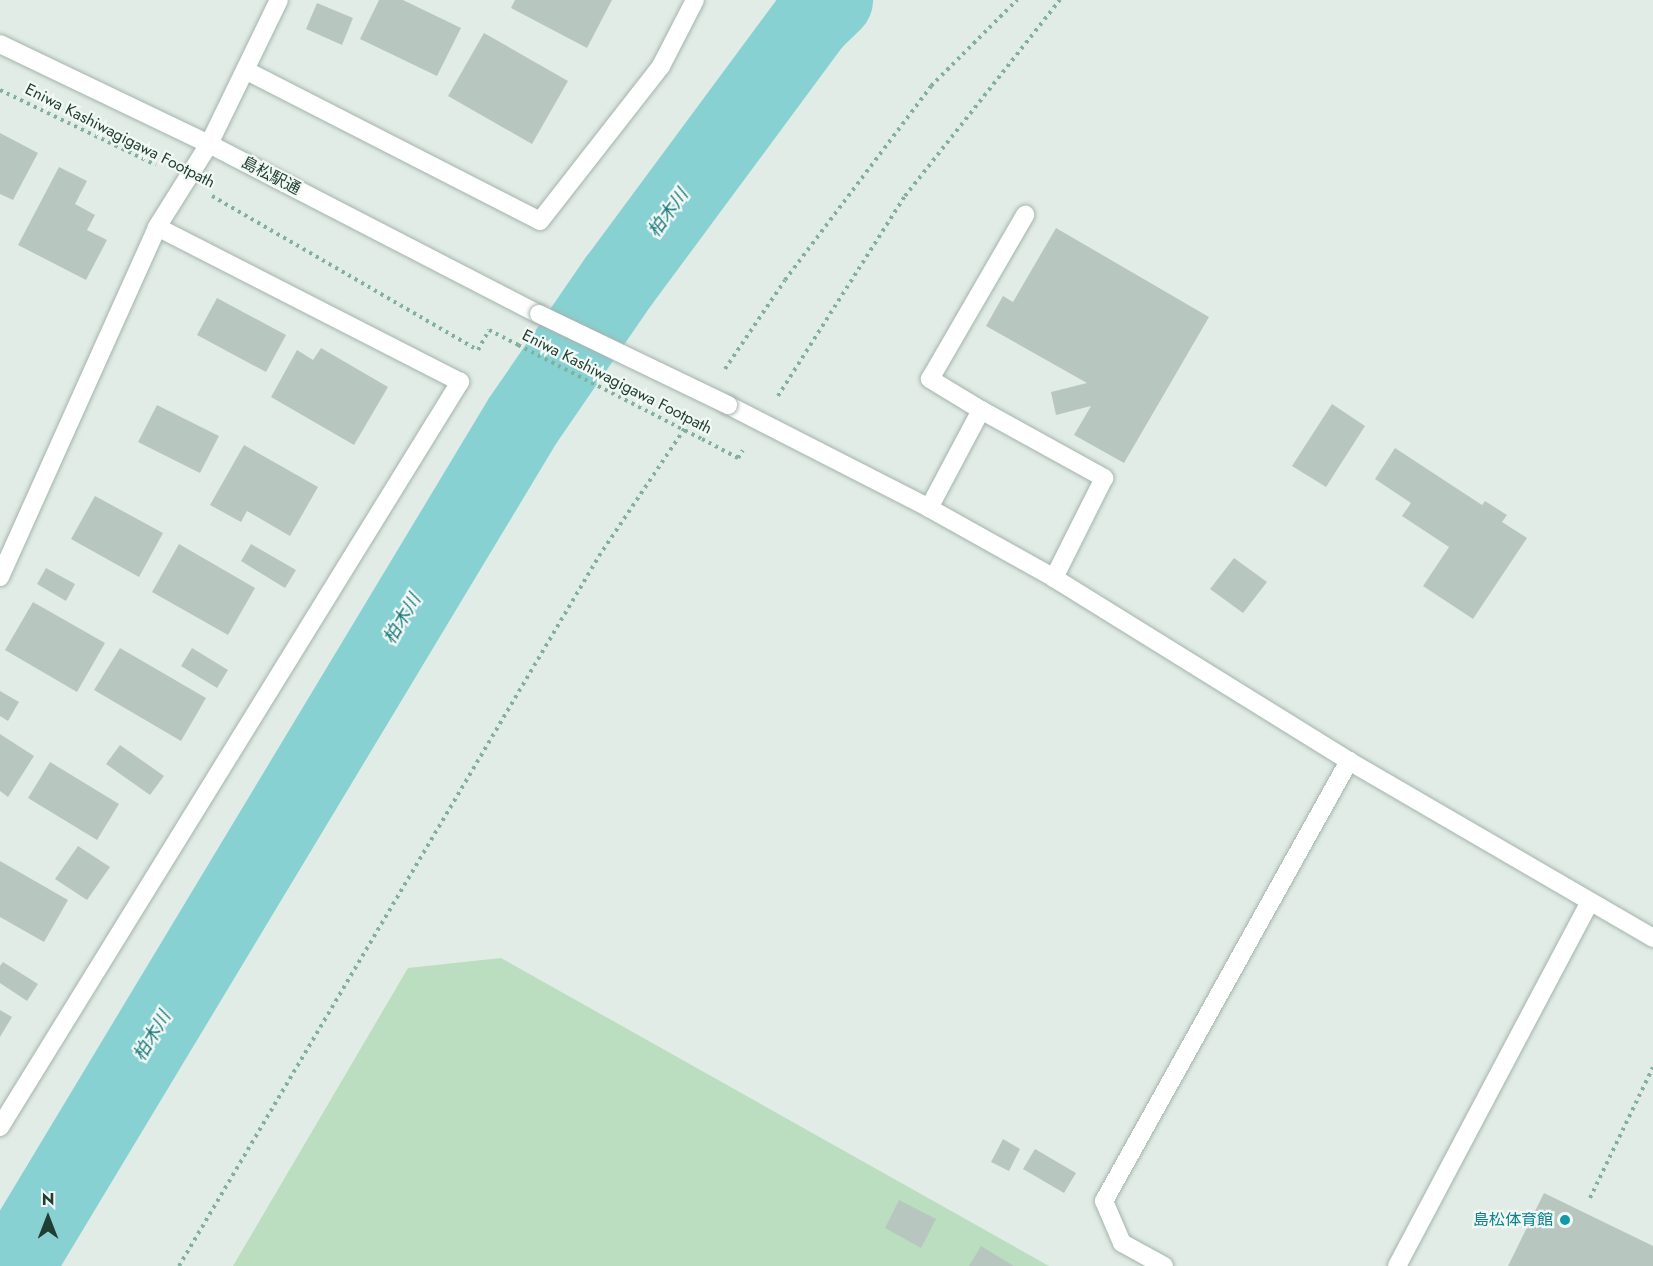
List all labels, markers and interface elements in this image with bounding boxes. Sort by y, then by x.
street label: Eniwa Kashiwagigawa Footpath [22,80,218,192]
street label: 島松駅通 [238,153,304,199]
water label: 柏木川 [643,185,693,241]
street label: Eniwa Kashiwagigawa Footpath [519,326,715,438]
water label: 柏木川 [379,590,425,648]
water label: 柏木川 [129,1007,175,1065]
north arrow [18,1188,78,1248]
text: N [42,1188,54,1211]
place label: 島松体育館 [1473,1210,1553,1230]
marker: 島松体育館 [1558,1213,1572,1227]

